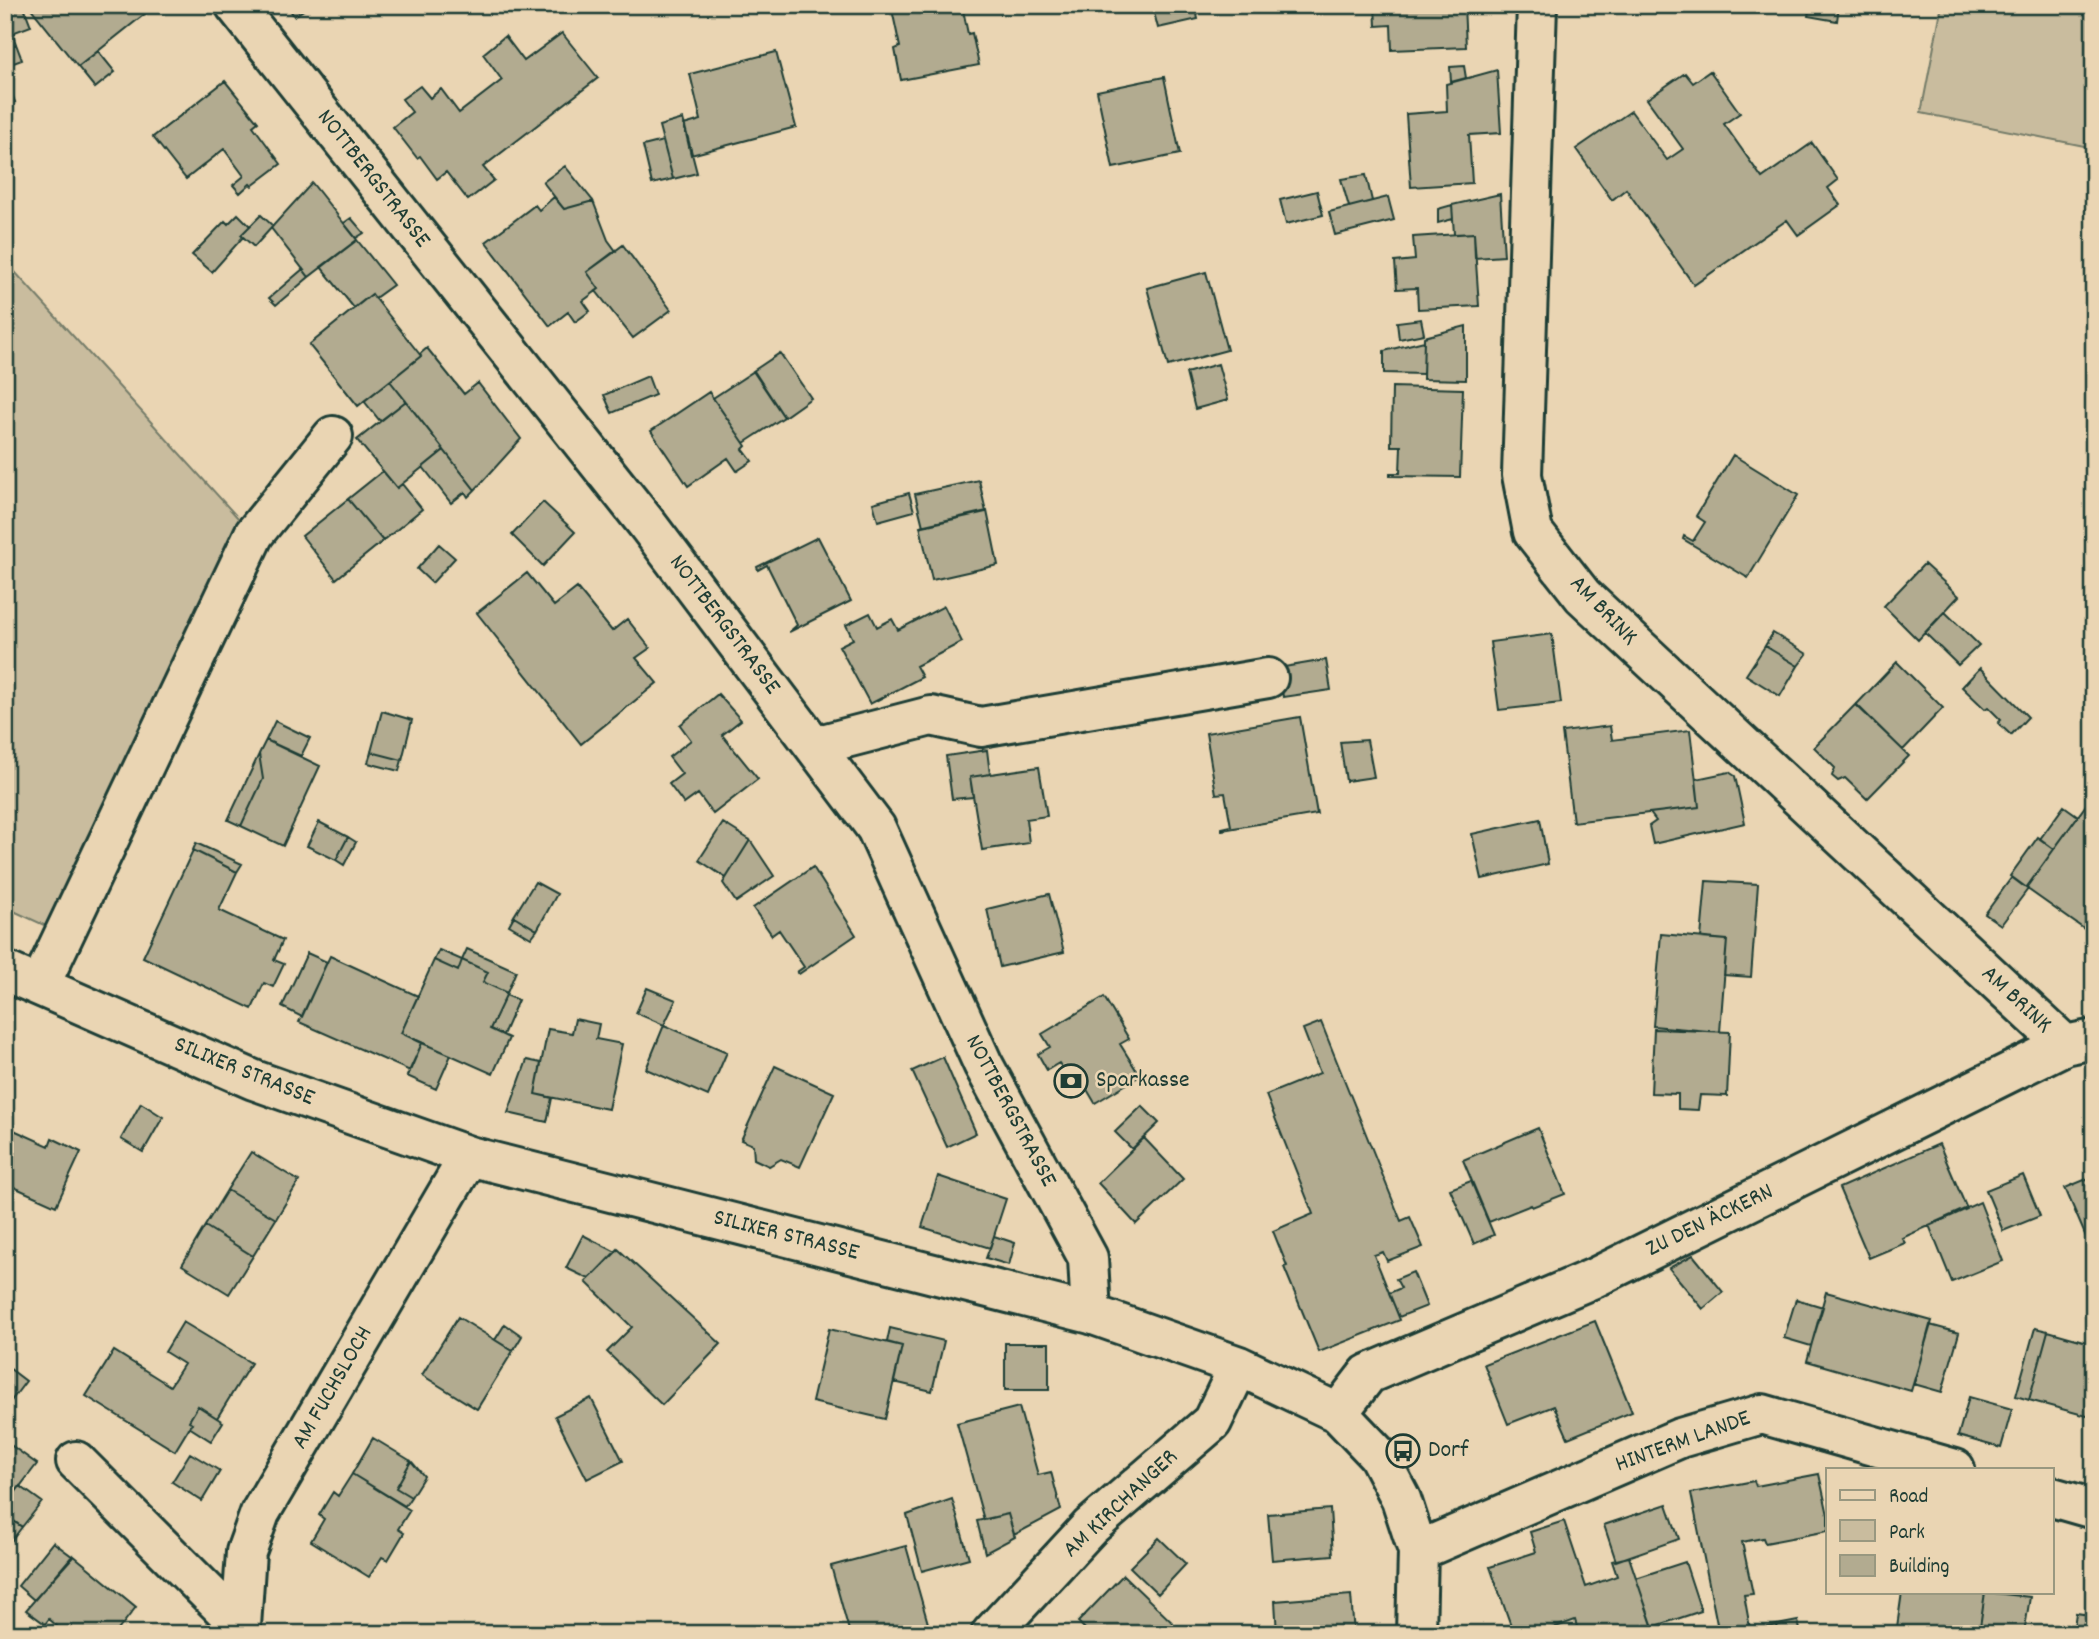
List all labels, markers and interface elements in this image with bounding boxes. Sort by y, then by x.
street label: NOTTBERGSTRASSE [308,102,438,256]
street label: NOTTBERGSTRASSE [660,548,788,702]
street label: AM BRINK [1561,568,1645,654]
street label: AM BRINK [1973,958,2059,1042]
street label: SILIXER STRASSE [169,1028,319,1116]
street label: NOTTBERGSTRASSE [956,1029,1064,1193]
bank icon: Sparkasse [1052,1062,1090,1100]
place label: Sparkasse [1096,1064,1190,1098]
street label: ZU DEN ÄCKERN [1640,1175,1780,1267]
street label: SILIXER STRASSE [710,1201,862,1271]
street label: AM FUCHSLOCH [284,1320,382,1456]
street label: HINTERM LANDE [1611,1402,1755,1482]
bus stop icon: Dorf [1384,1432,1422,1470]
place label: Dorf [1428,1434,1469,1468]
street label: AM KIRCHANGER [1056,1442,1186,1566]
legend [1826,1468,2054,1594]
text: Road [1889,1483,1928,1513]
text: Park [1889,1519,1925,1549]
text: Building [1889,1553,1949,1583]

